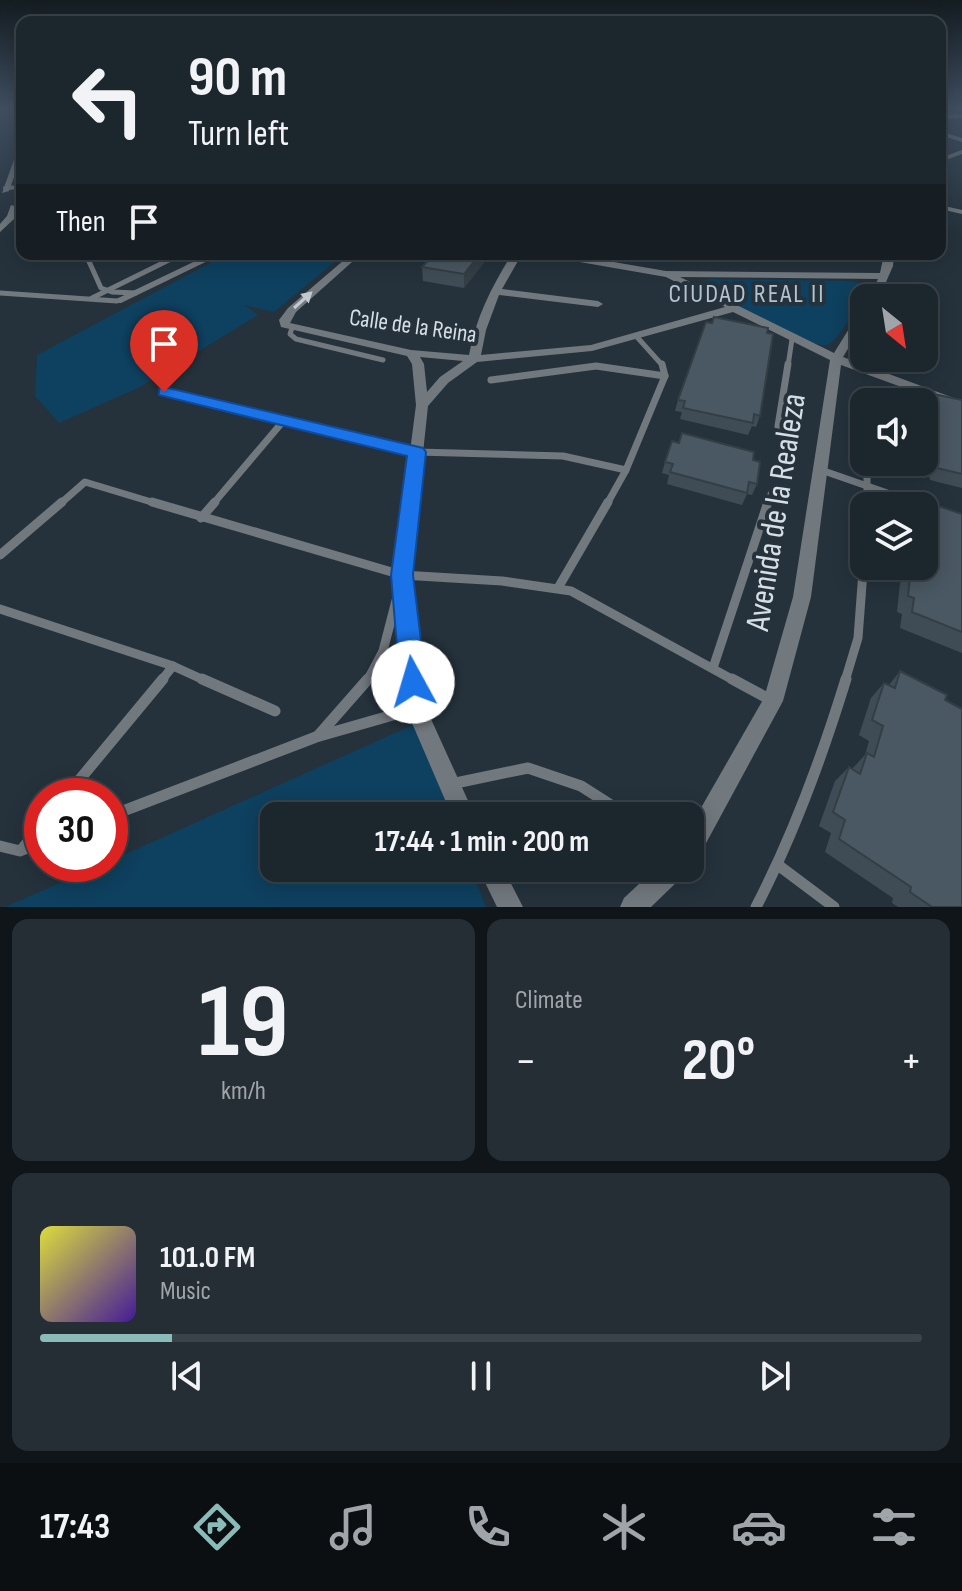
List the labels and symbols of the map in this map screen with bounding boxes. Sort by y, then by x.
district label: CIUDAD REAL II [668,279,826,310]
north arrow [850,284,938,372]
one-way arrow [293,292,312,310]
street label: Calle de la Reina [347,303,479,349]
pin [130,310,198,392]
street label: Avenida de la Realeza [737,390,815,635]
position arrow [371,640,455,724]
speed limit sign: 30 [24,778,128,882]

